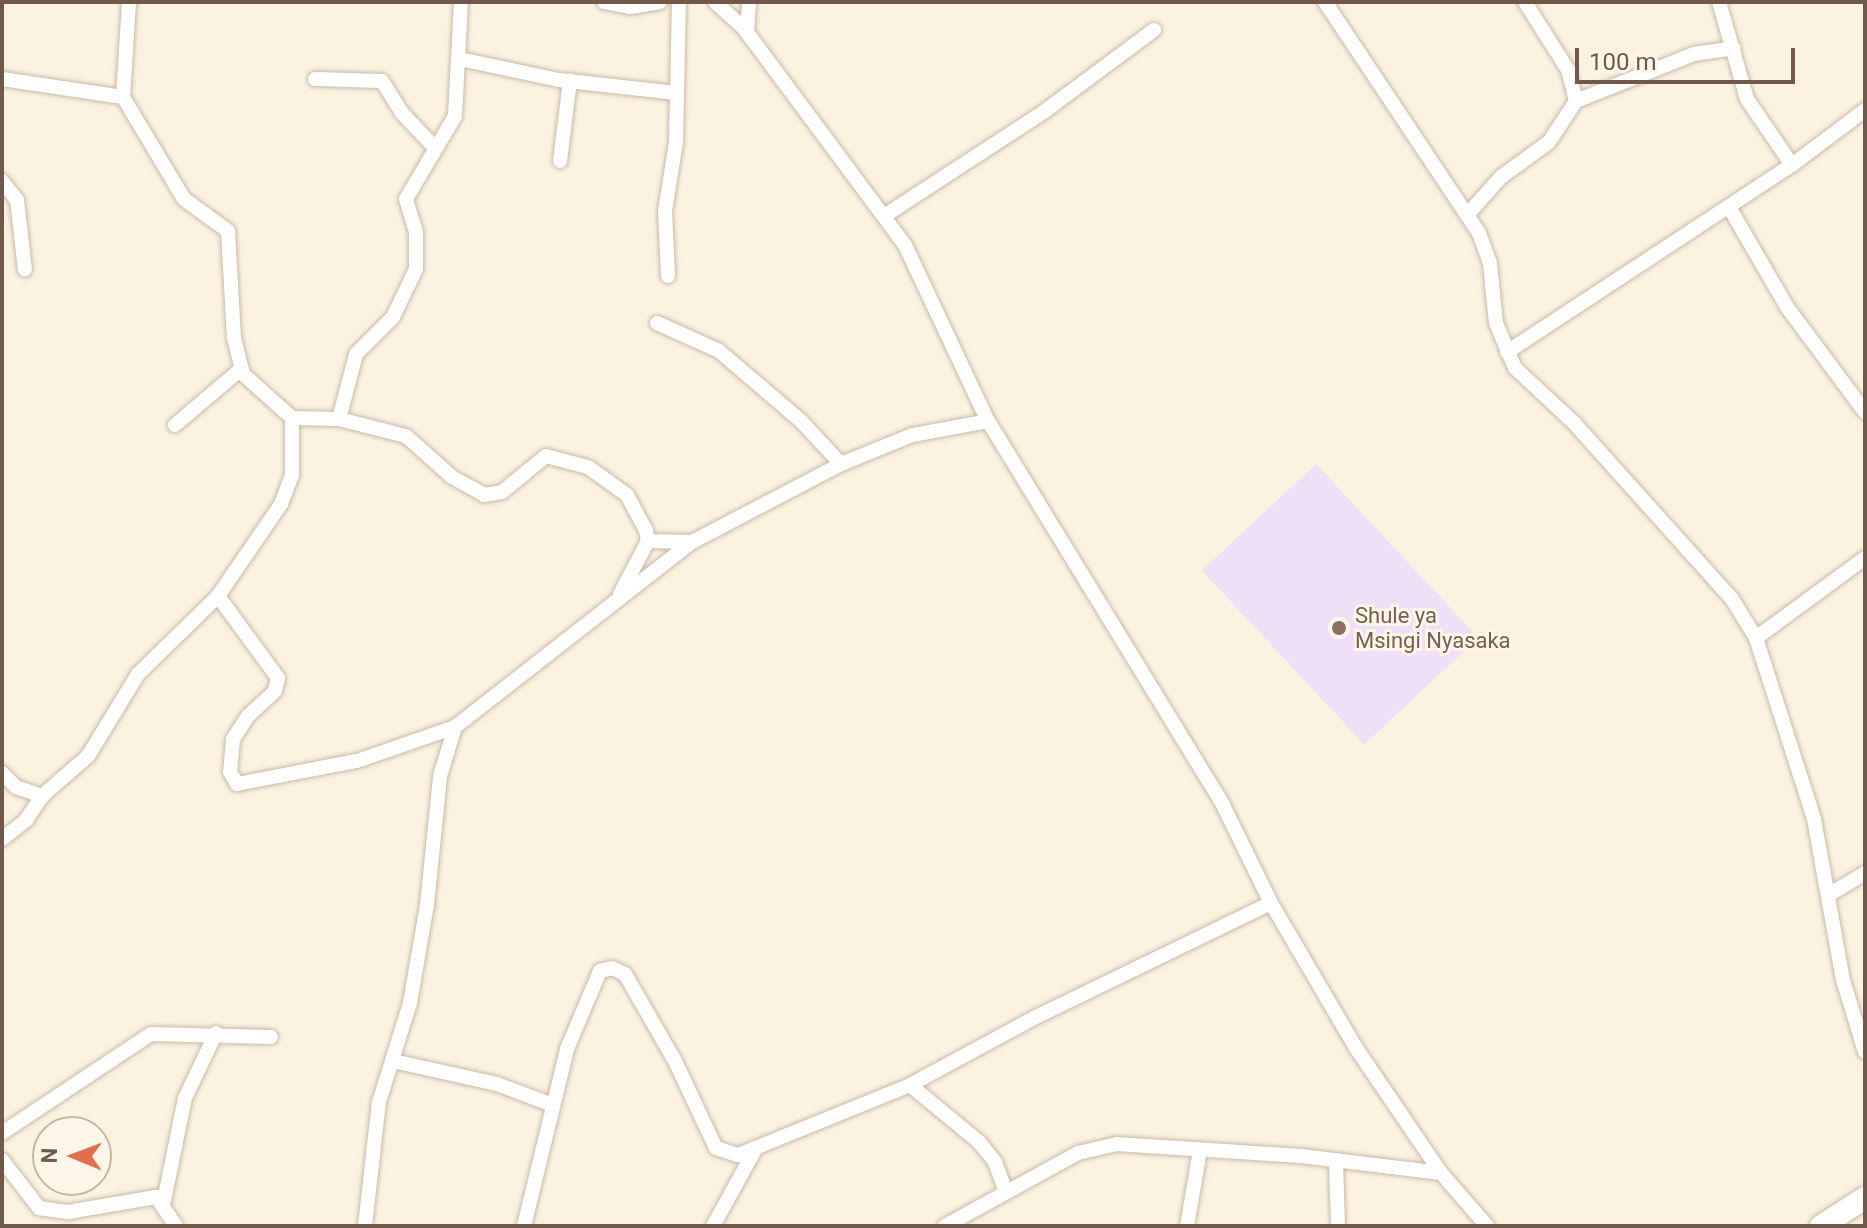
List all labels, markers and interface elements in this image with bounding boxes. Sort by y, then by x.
scale bar [1579,32,1799,82]
text: 100 m [1589,48,1656,76]
place label: Shule ya Msingi Nyasaka [1355,602,1511,654]
marker: Shule ya Msingi Nyasaka [1330,619,1348,637]
north arrow [32,1116,112,1196]
text: N [37,1148,62,1164]

